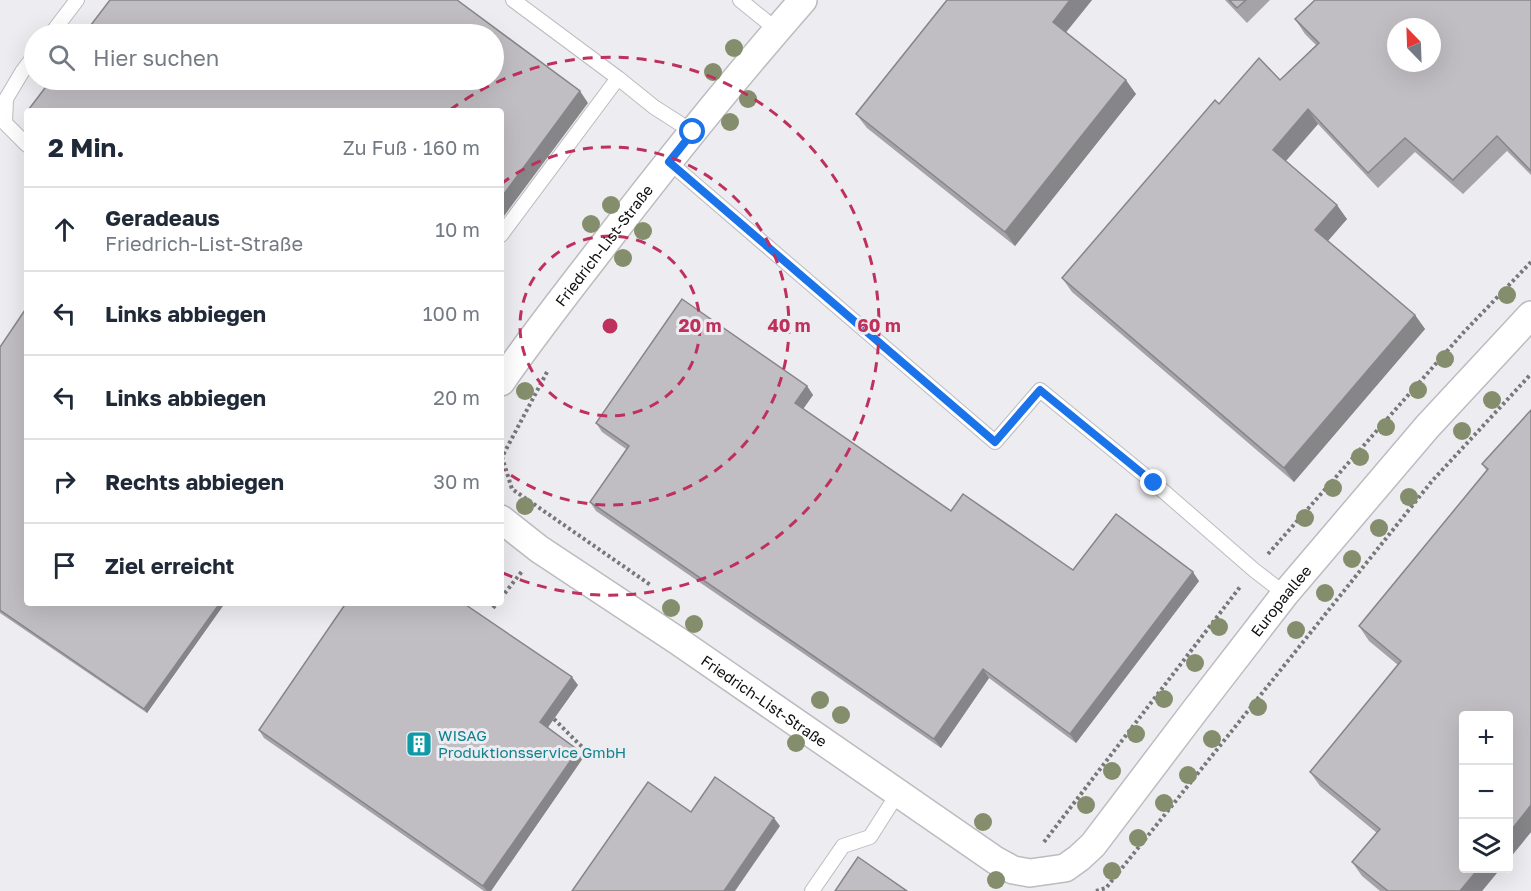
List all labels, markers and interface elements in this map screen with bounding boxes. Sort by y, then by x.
north arrow [1387,18,1441,72]
search box [24,24,504,90]
icon: search [45,41,78,74]
text: Hier suchen [93,44,219,71]
route start [679,118,705,144]
text: 2 Min. [48,132,125,163]
text: Zu Fuß · 160 m [343,135,480,159]
street label: Friedrich-List-Straße [551,181,656,309]
text: Geradeaus [105,204,220,231]
icon: ahead [48,213,81,246]
text: 10 m [435,217,480,241]
text: Friedrich-List-Straße [105,231,303,255]
icon: left [48,297,81,330]
text: Links abbiegen [105,300,266,327]
text: 100 m [423,301,480,325]
text: 20 m [679,314,721,336]
text: 40 m [767,314,811,336]
text: 60 m [857,314,901,336]
centre of rings [600,316,620,336]
icon: left [48,381,81,414]
text: Links abbiegen [105,384,266,411]
text: 20 m [433,385,480,409]
icon: right [48,465,81,498]
text: Rechts abbiegen [105,468,284,495]
text: 30 m [433,469,480,493]
route end [1140,469,1166,495]
icon: arrive [48,549,81,582]
text: Ziel erreicht [105,552,234,579]
street label: Europaallee [1247,561,1315,640]
street label: Friedrich-List-Straße [698,651,831,750]
map controls [1459,711,1513,873]
button: + [1459,711,1513,765]
place label: WISAG Produktionsservice GmbH [438,726,626,761]
building icon: WISAG Produktionsservice GmbH [404,729,434,759]
button: − [1459,765,1513,819]
button: layers [1459,819,1513,873]

